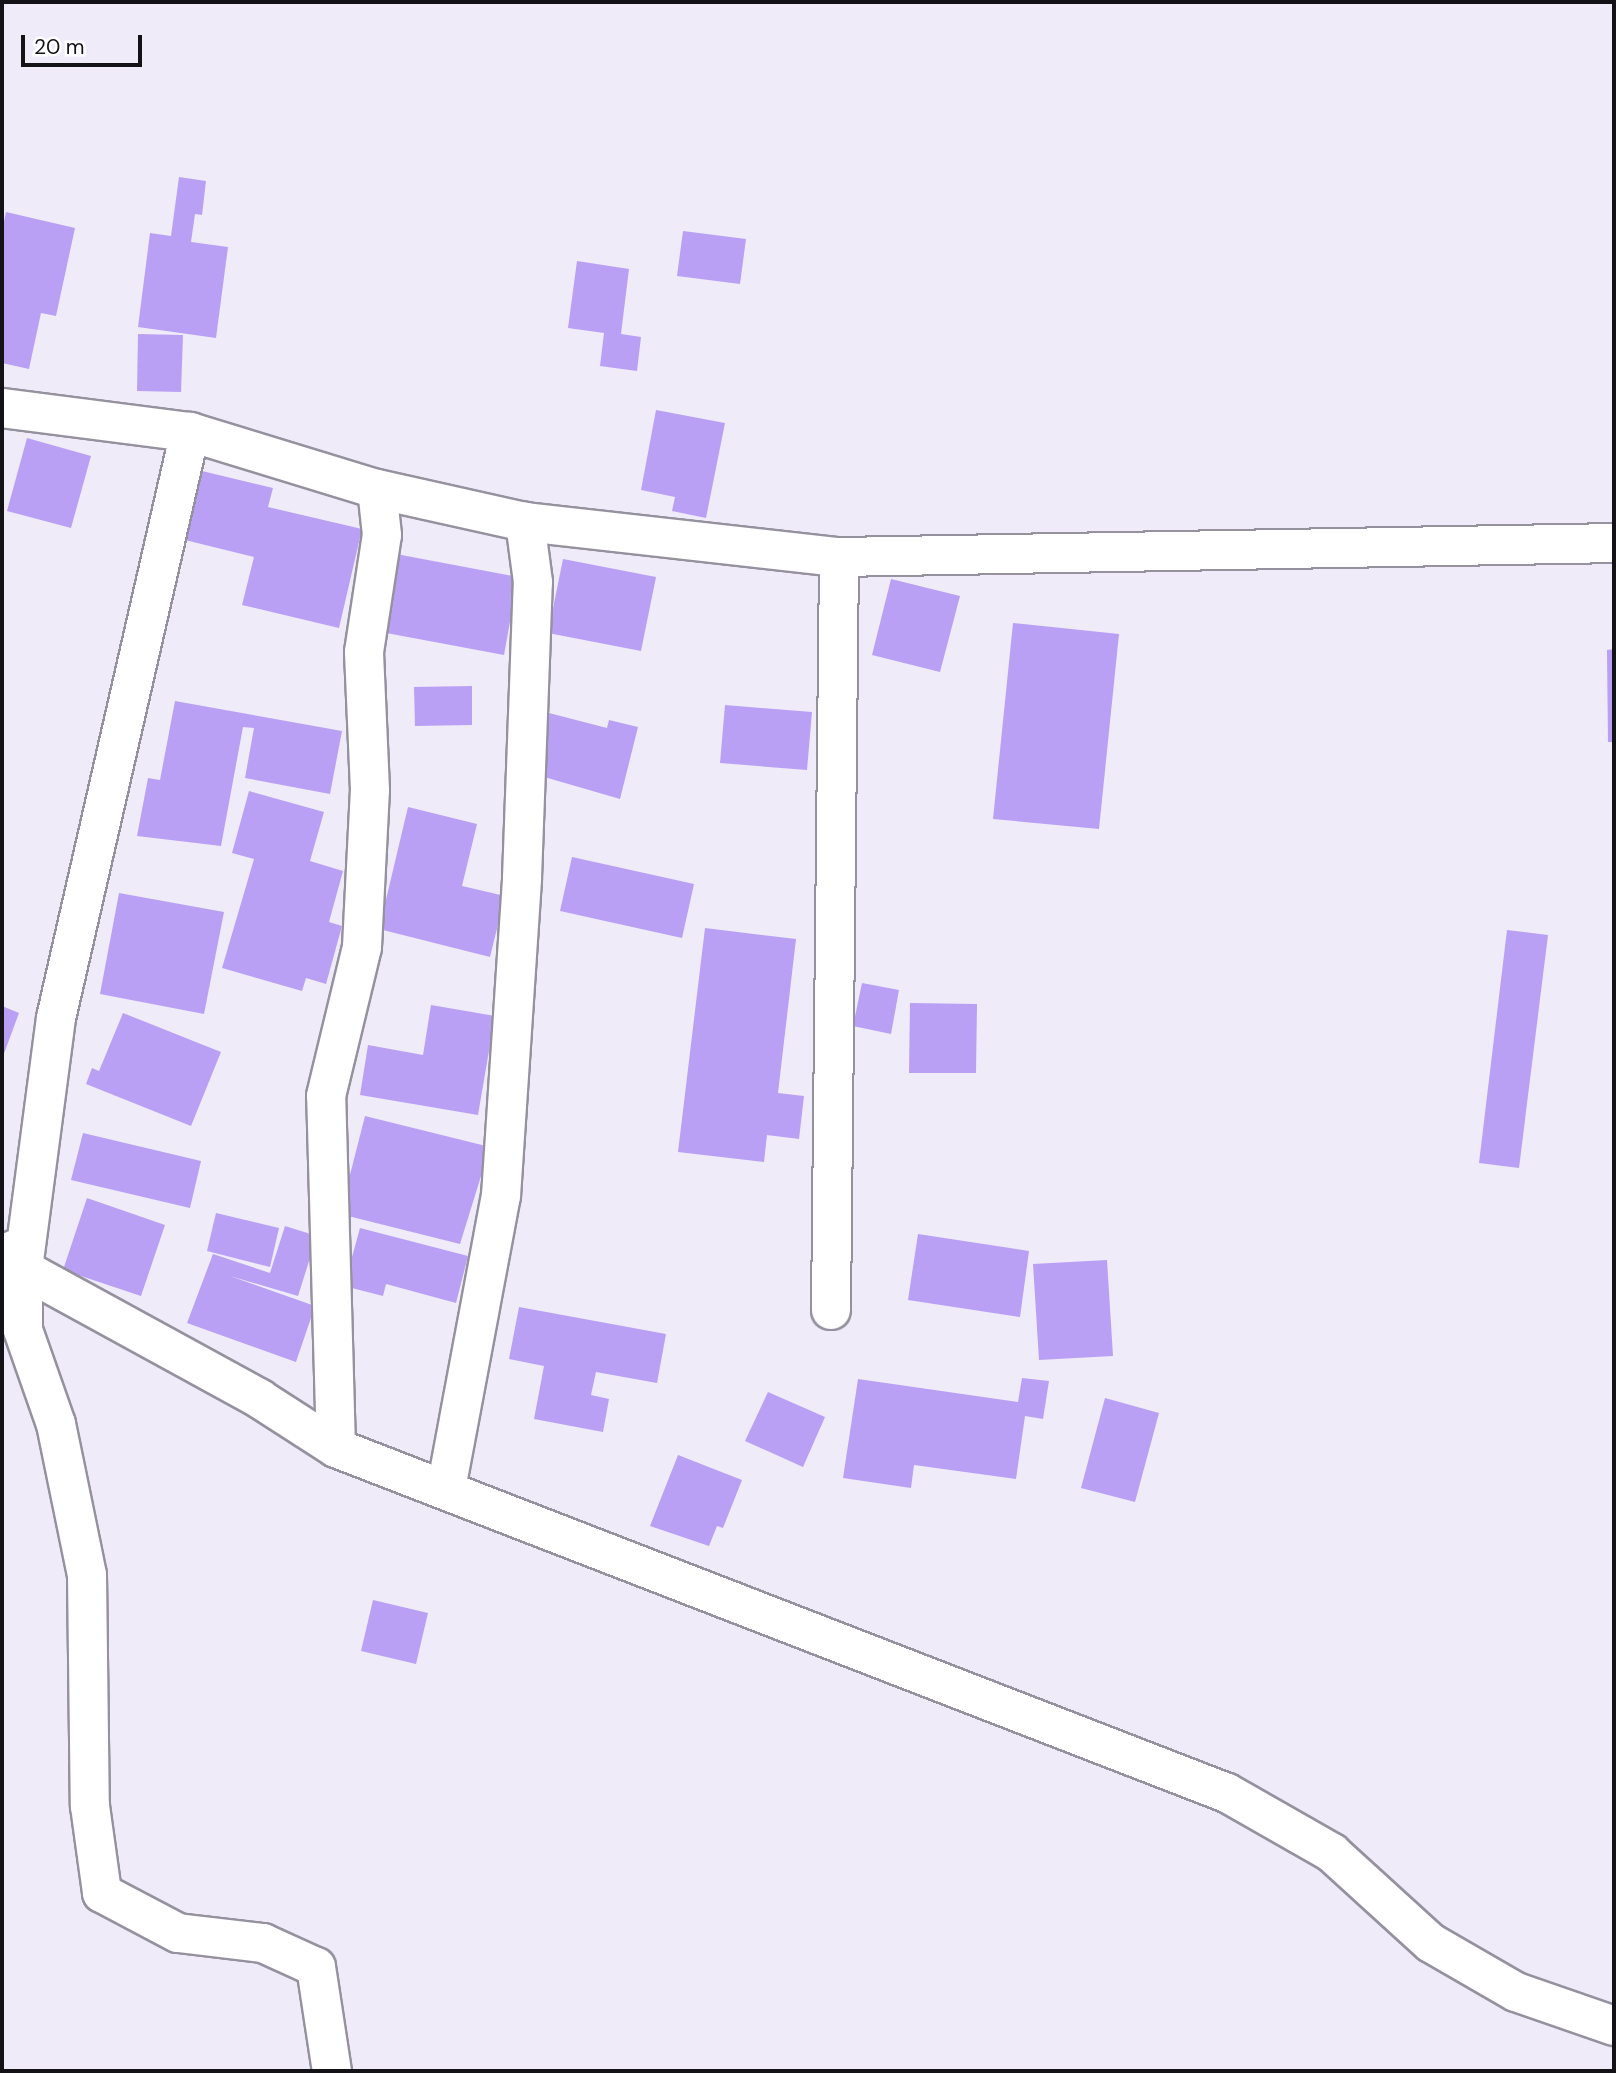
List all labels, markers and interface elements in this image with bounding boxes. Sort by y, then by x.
scale bar [24,21,145,65]
text: 20 m [34,33,85,61]

